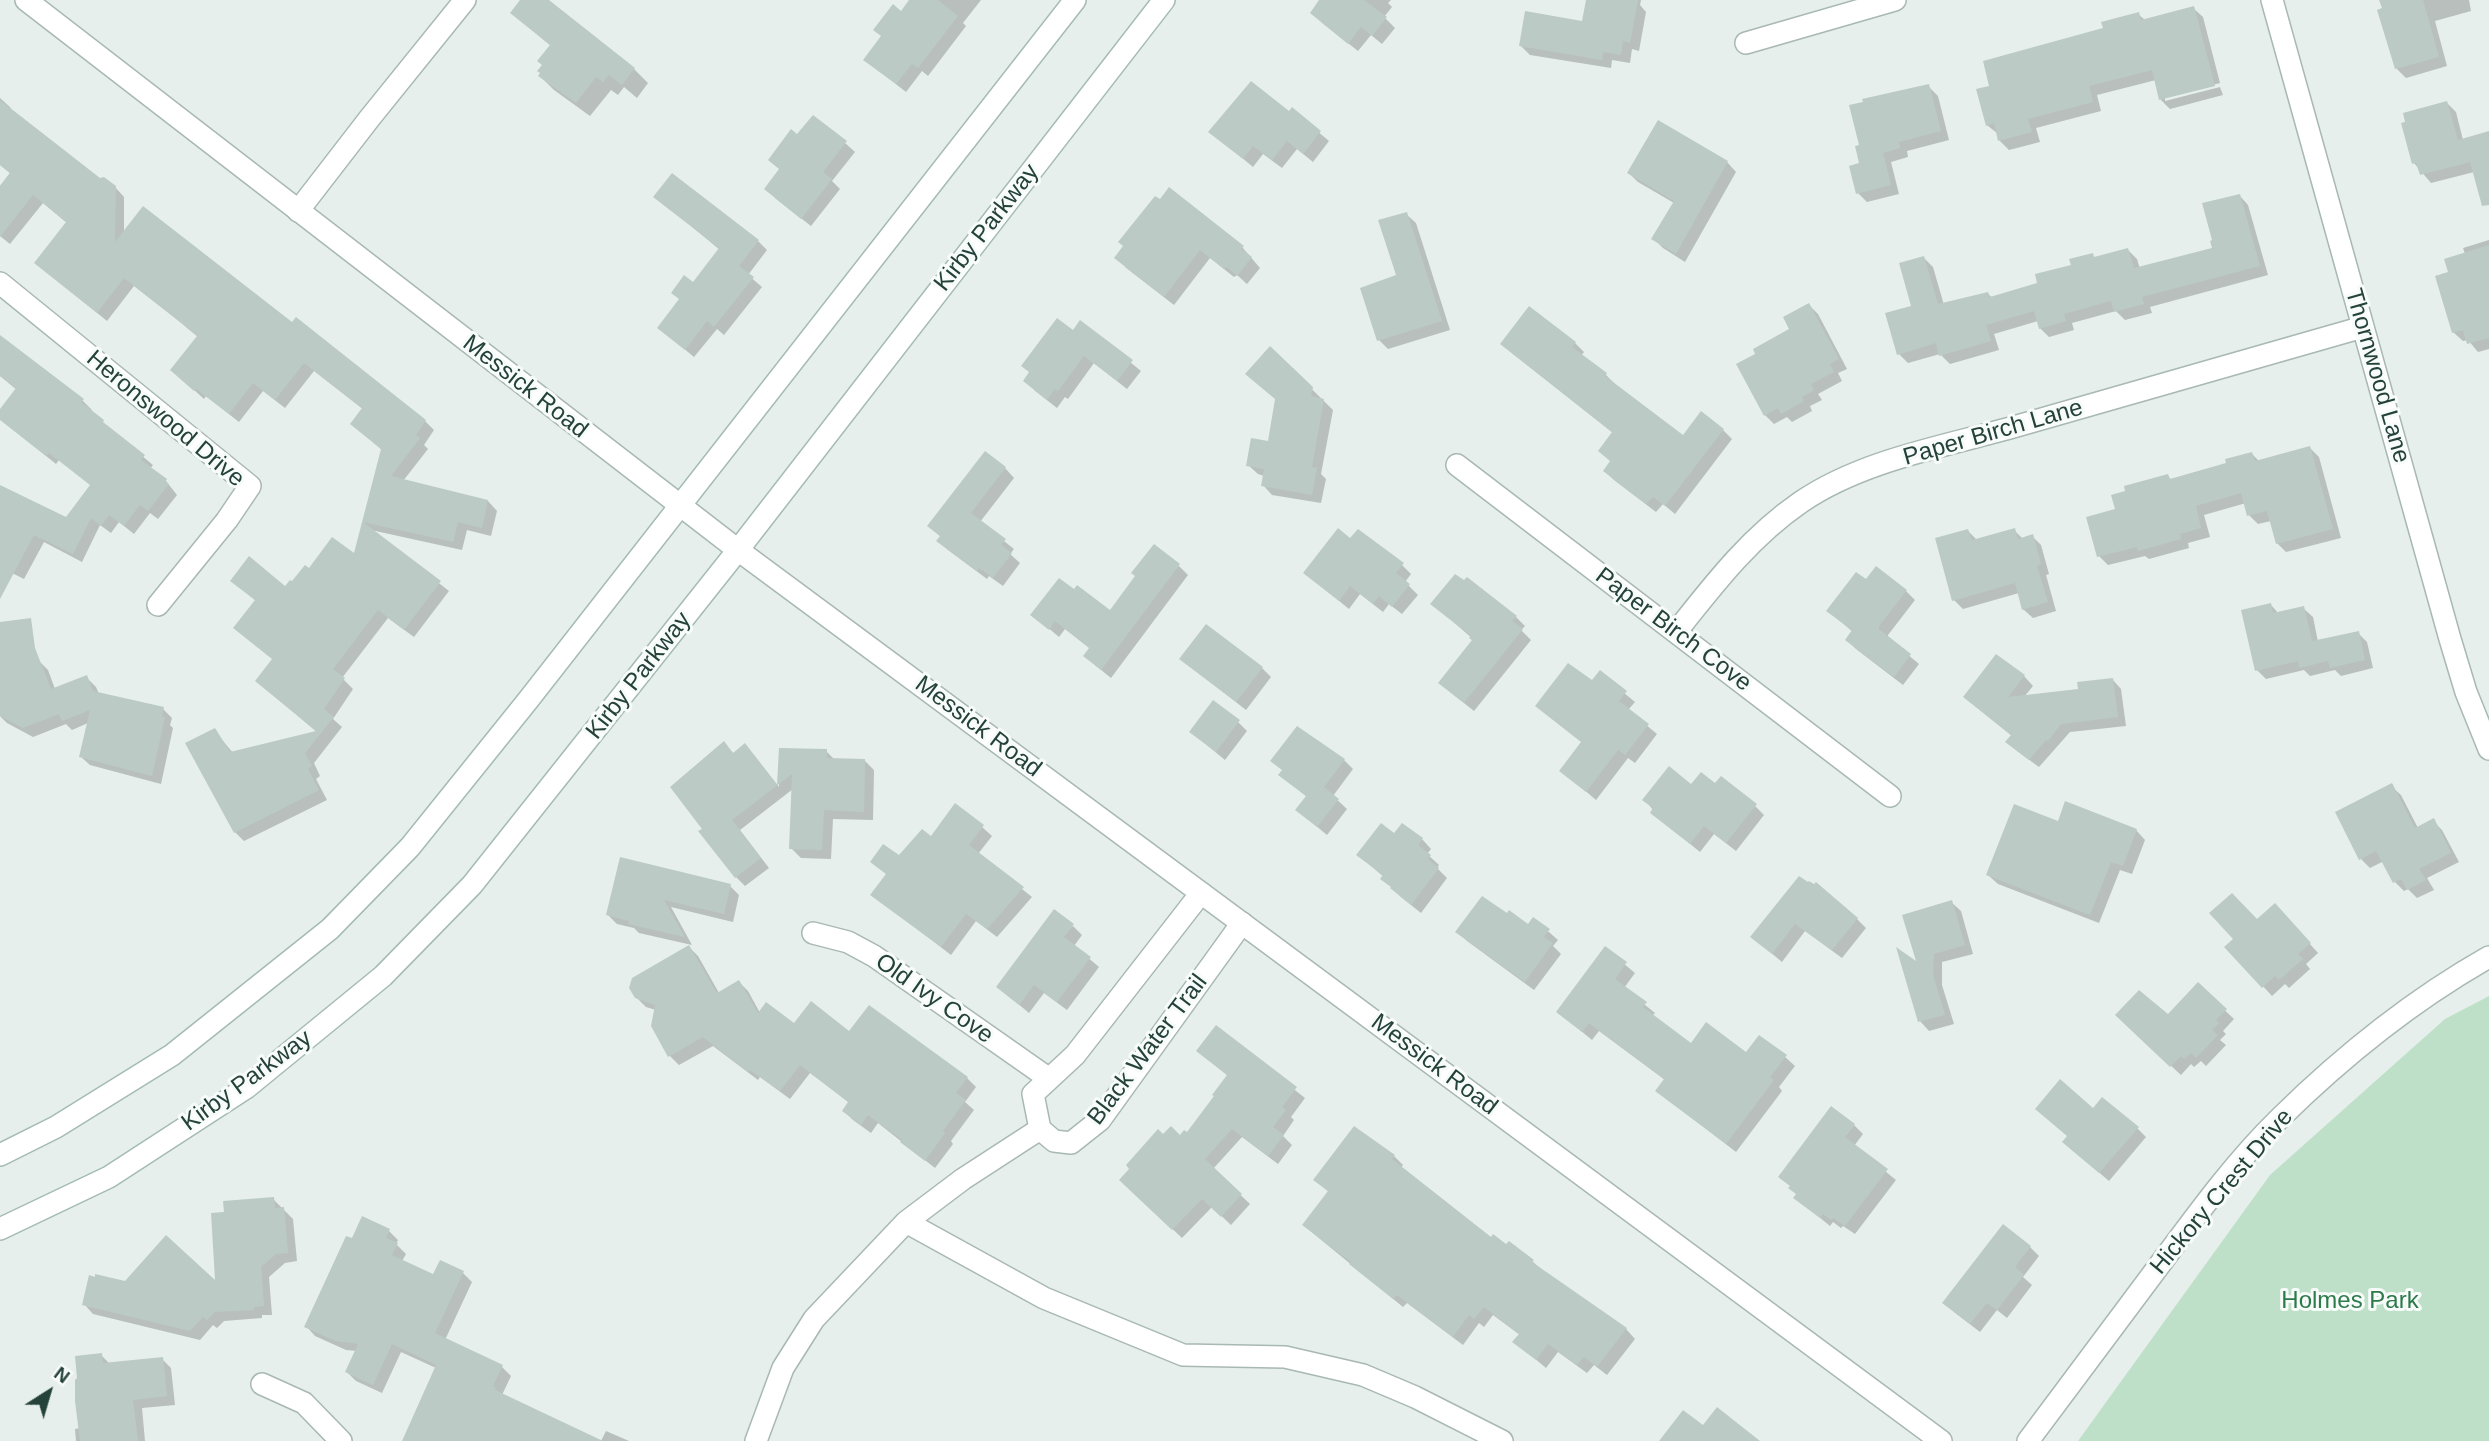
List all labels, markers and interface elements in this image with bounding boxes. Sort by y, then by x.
street label: Kirby Parkway [928,159,1046,297]
street label: Thornwood Lane [2338,285,2416,467]
street label: Messick Road [457,329,593,445]
street label: Heronswood Drive [80,345,250,493]
street label: Paper Birch Lane [1900,394,2086,472]
street label: Paper Birch Cove [1589,562,1757,698]
street label: Kirby Parkway [580,607,698,745]
street label: Messick Road [909,670,1047,784]
street label: Old Ivy Cove [869,948,999,1050]
street label: Black Water Trail [1082,969,1214,1131]
street label: Messick Road [1365,1008,1503,1122]
street label: Kirby Parkway [176,1024,318,1138]
street label: Hickory Crest Drive [2145,1104,2299,1280]
park label: Holmes Park [2281,1287,2419,1315]
north arrow [14,1357,84,1427]
text: N [50,1362,74,1387]

